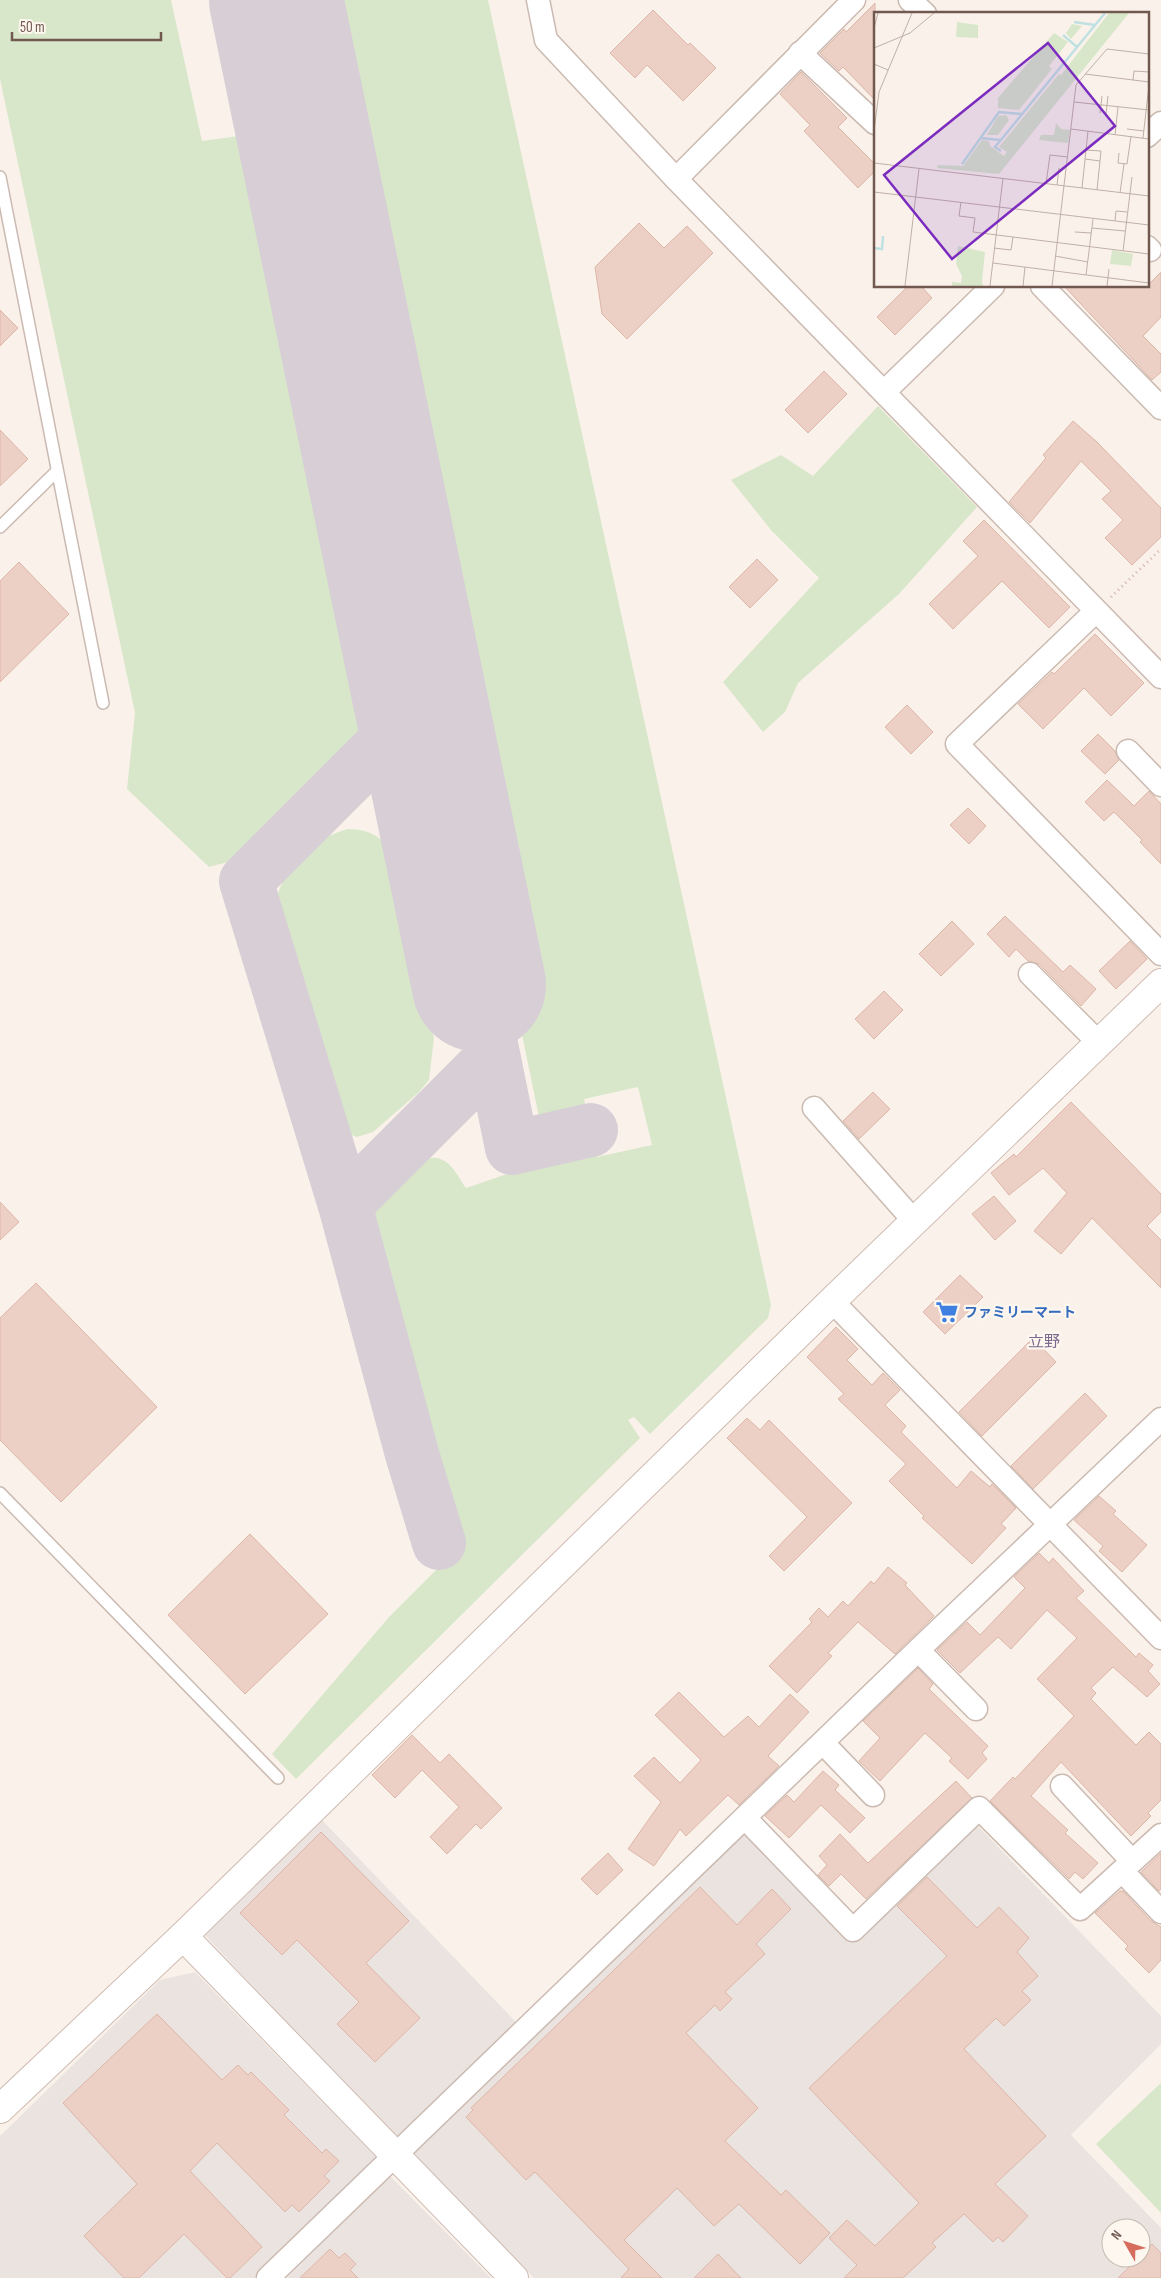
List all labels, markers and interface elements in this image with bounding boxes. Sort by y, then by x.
scale bar [12,10,161,42]
inset map [874,12,1148,288]
text: 50 m [20,18,45,37]
supermarket icon: ファミリーマート [934,1299,960,1325]
place label: ファミリーマート [964,1304,1076,1321]
district label: 立野 [1028,1333,1060,1352]
north arrow [1101,2218,1151,2268]
text: N [1107,2227,1125,2243]

